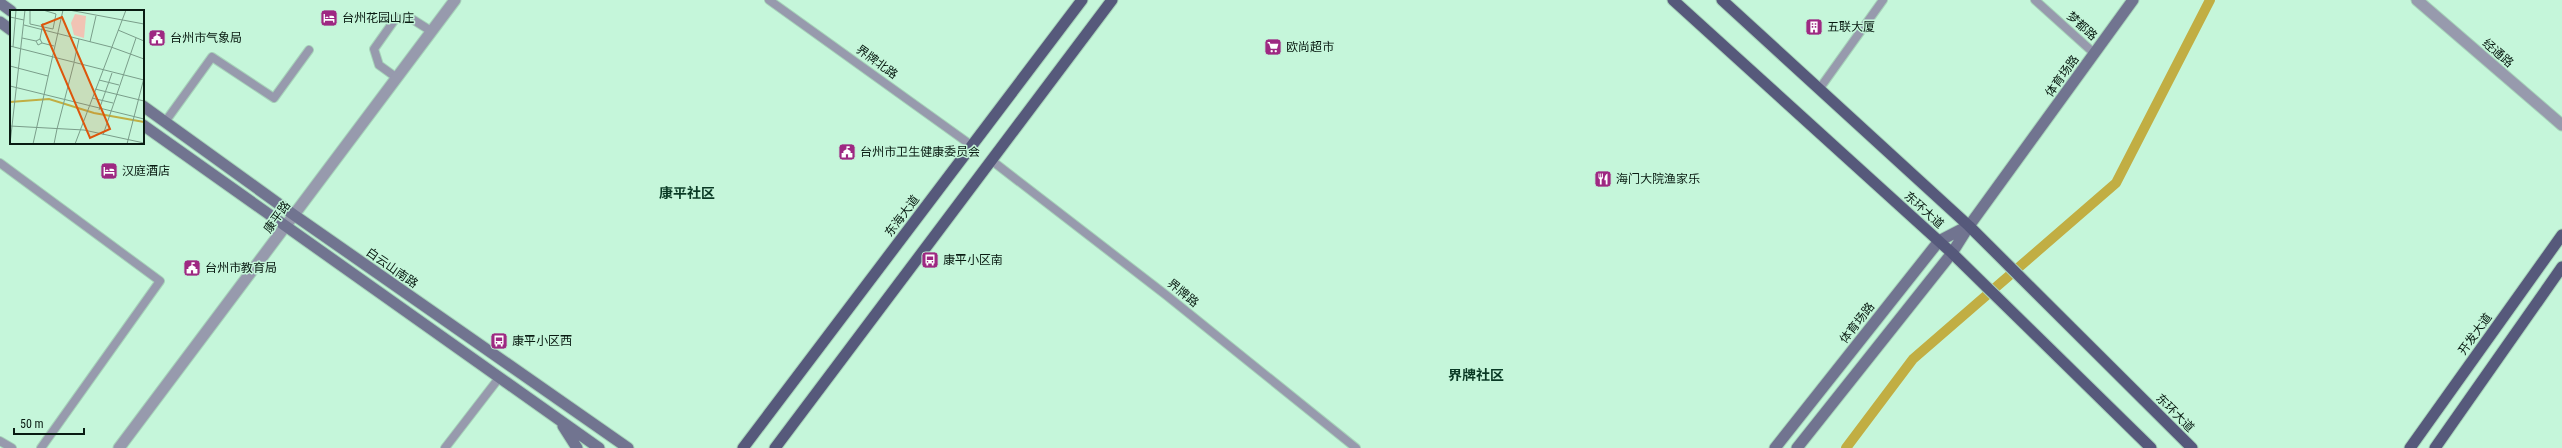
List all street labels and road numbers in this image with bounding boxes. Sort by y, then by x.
street label: 梦都路 [2064,9,2100,43]
street label: 经通路 [2480,36,2516,70]
street label: 界牌北路 [853,42,901,82]
street label: 体育场路 [2042,52,2082,100]
street label: 东环大道 [1901,189,1947,231]
street label: 东海大道 [882,193,922,239]
street label: 康平路 [261,198,293,236]
street label: 白云山南路 [363,245,421,291]
street label: 界牌路 [1165,276,1201,310]
street label: 体育场路 [1837,300,1877,346]
street label: 开发大道 [2455,310,2495,358]
street label: 东环大道 [2153,391,2197,435]

